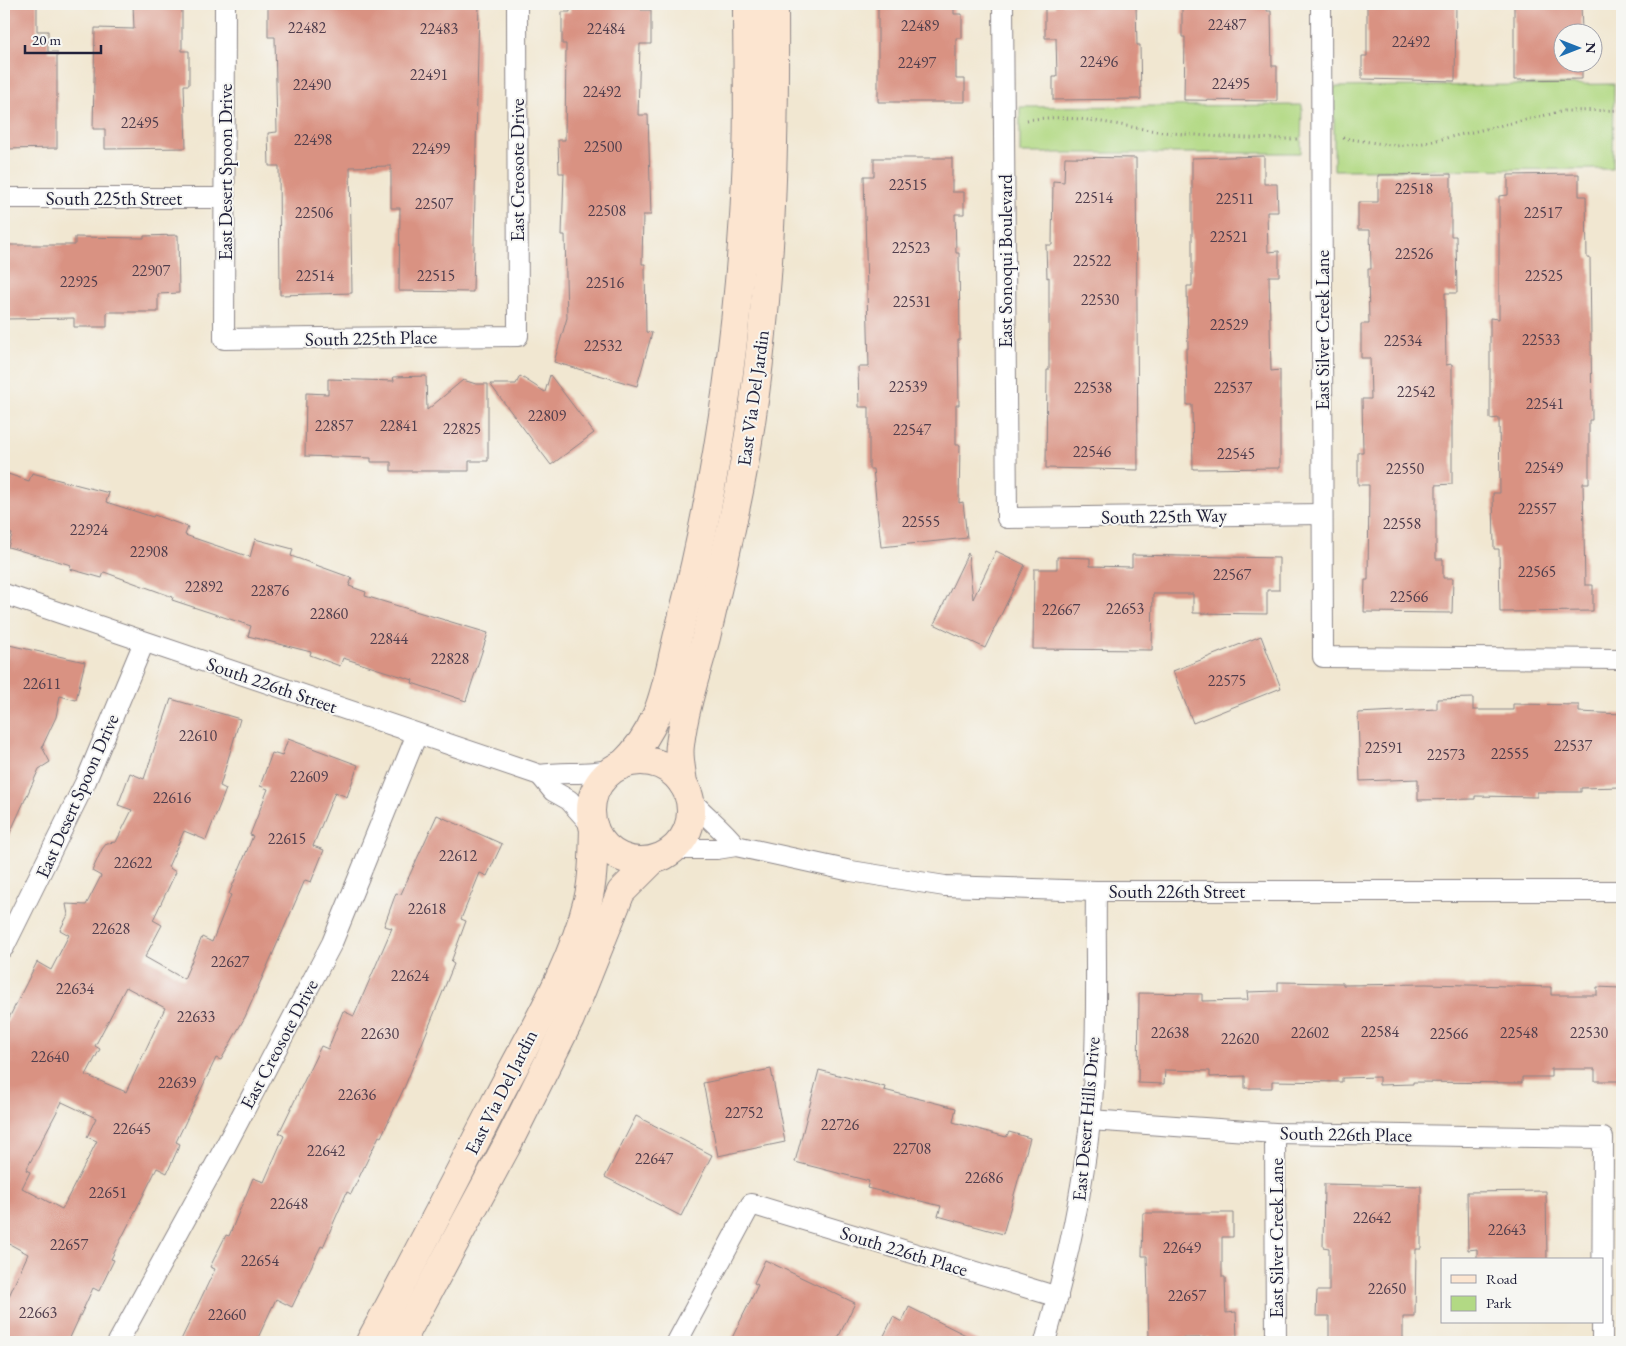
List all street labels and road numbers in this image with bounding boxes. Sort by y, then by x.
street label: East Desert Spoon Drive [213,83,238,261]
street label: East Creosote Drive [505,98,530,242]
street label: East Sonoqui Boulevard [993,174,1018,348]
street label: South 225th Street [46,186,182,211]
street label: East Silver Creek Lane [1310,250,1335,410]
street label: South 225th Place [305,324,437,352]
street label: East Via Del Jardin [731,328,775,468]
street label: South 225th Way [1101,502,1228,530]
street label: South 226th Street [203,651,341,719]
street label: East Desert Spoon Drive [30,710,124,882]
street label: South 226th Street [1109,879,1245,904]
street label: East Creosote Drive [234,975,324,1113]
street label: East Via Del Jardin [459,1025,543,1159]
street label: East Desert Hills Drive [1066,1036,1106,1202]
street label: South 226th Place [1280,1120,1412,1148]
street label: East Silver Creek Lane [1264,1158,1289,1318]
street label: South 226th Place [837,1220,971,1282]

